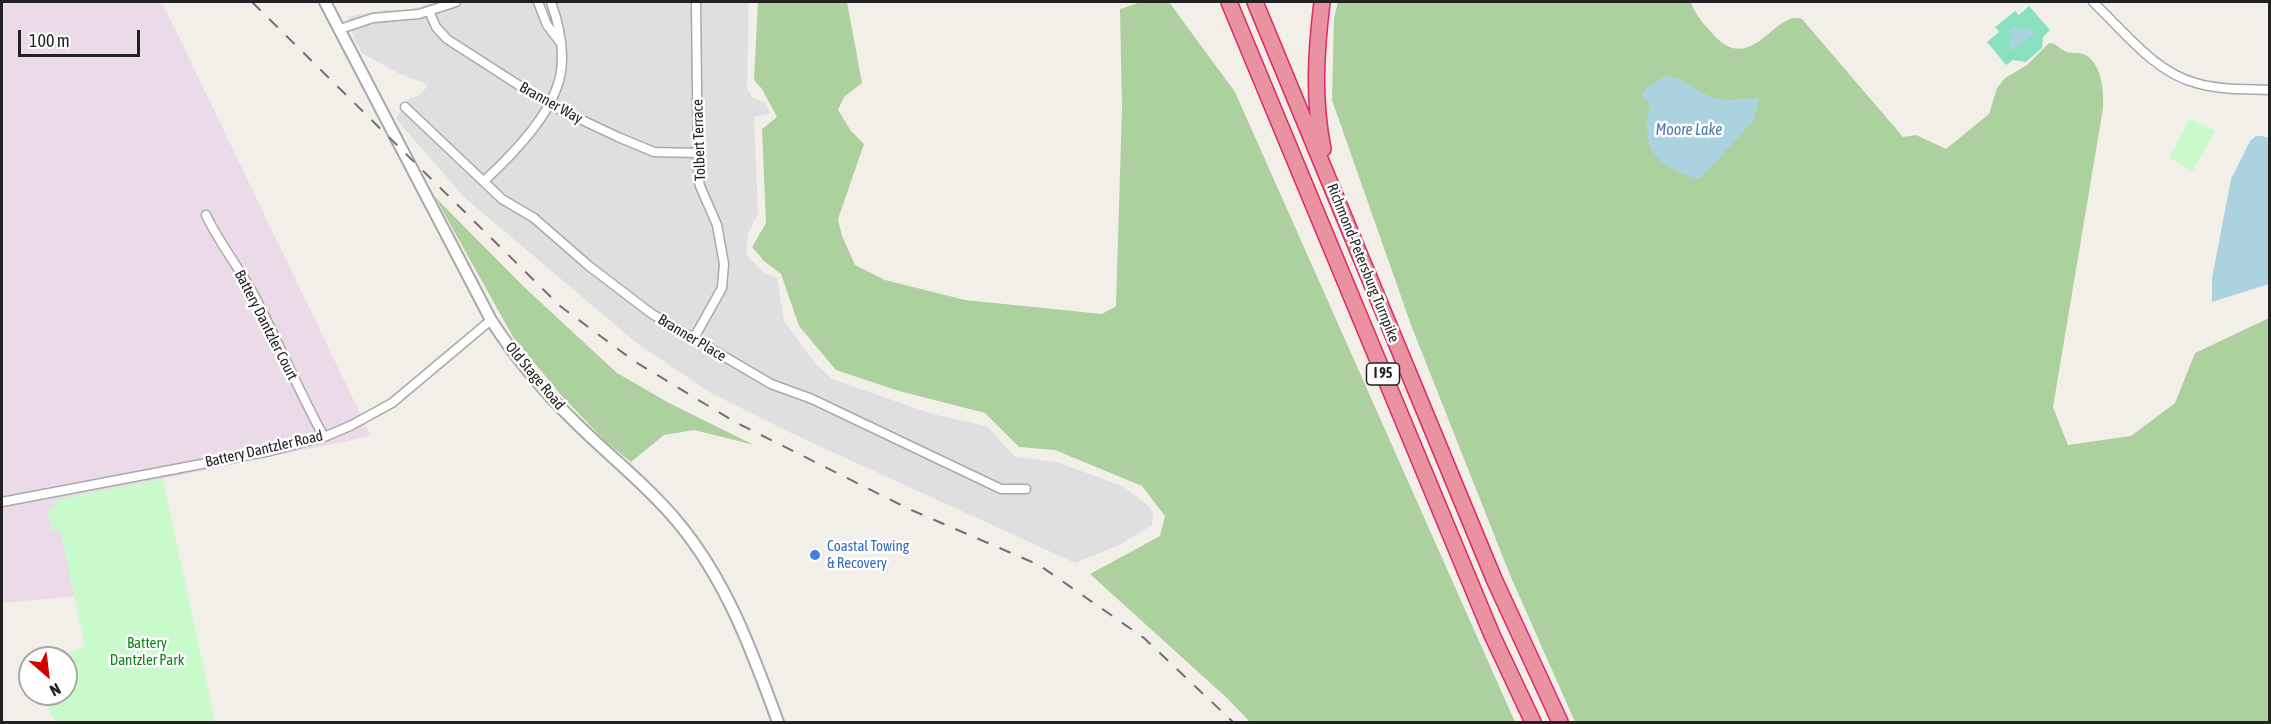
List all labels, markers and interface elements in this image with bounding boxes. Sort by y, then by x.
scale bar [21,18,142,56]
text: 100 m [29,30,70,51]
street label: Branner Way [516,78,586,128]
street label: Tolbert Terrace [689,99,709,181]
water label: Moore Lake [1655,120,1723,140]
street label: Richmond-Petersburg Turnpike [1323,181,1403,345]
street label: Battery Dantzler Court [230,267,302,383]
street label: Branner Place [654,311,730,365]
street label: Old Stage Road [501,338,569,414]
road number: I 95 [1366,363,1400,385]
street label: Battery Dantzler Road [203,427,325,471]
place label: Coastal Towing & Recovery [827,537,909,572]
marker: Coastal Towing & Recovery [808,548,822,562]
park label: Battery Dantzler Park [110,634,184,669]
north arrow [18,646,78,706]
text: N [47,680,64,700]

